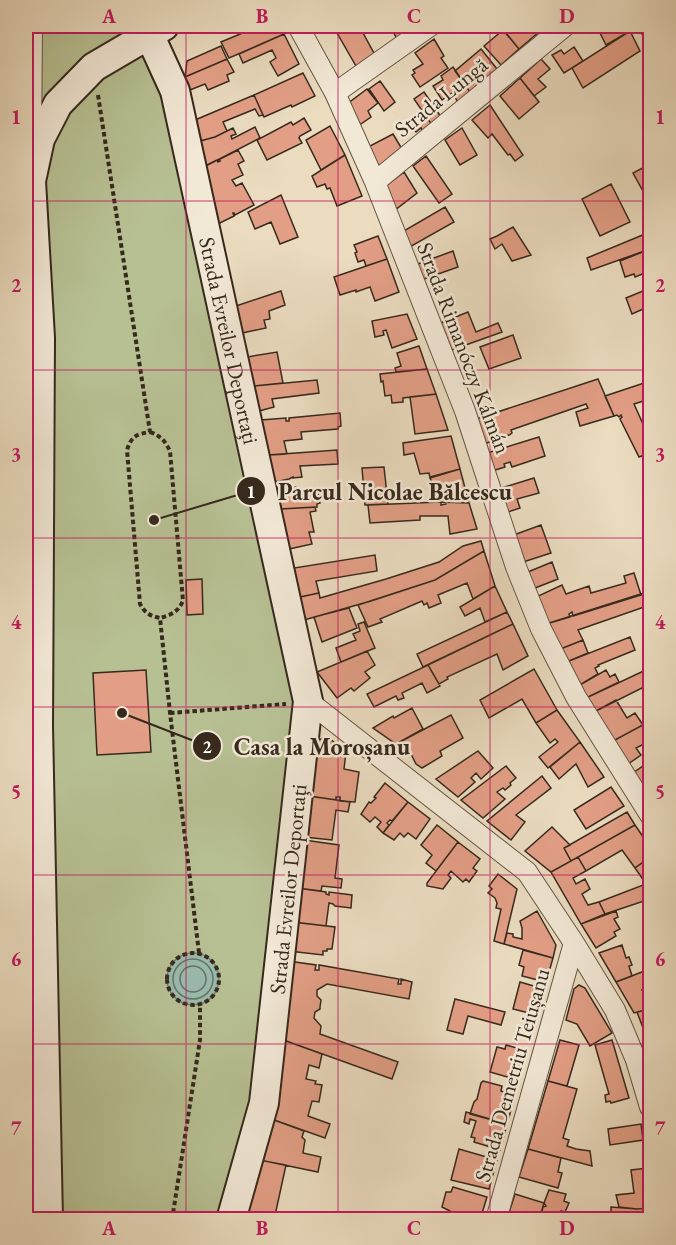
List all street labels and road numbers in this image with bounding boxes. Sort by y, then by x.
street label: Strada Lungă [388,50,494,144]
street label: Strada Evreilor Deportaţi [193,234,266,447]
street label: Strada Rimanóczy Kálmán [410,238,518,458]
street label: Strada Evreilor Deportaţi [263,783,313,995]
street label: Strada Demetriu Teiușanu [468,964,557,1185]

